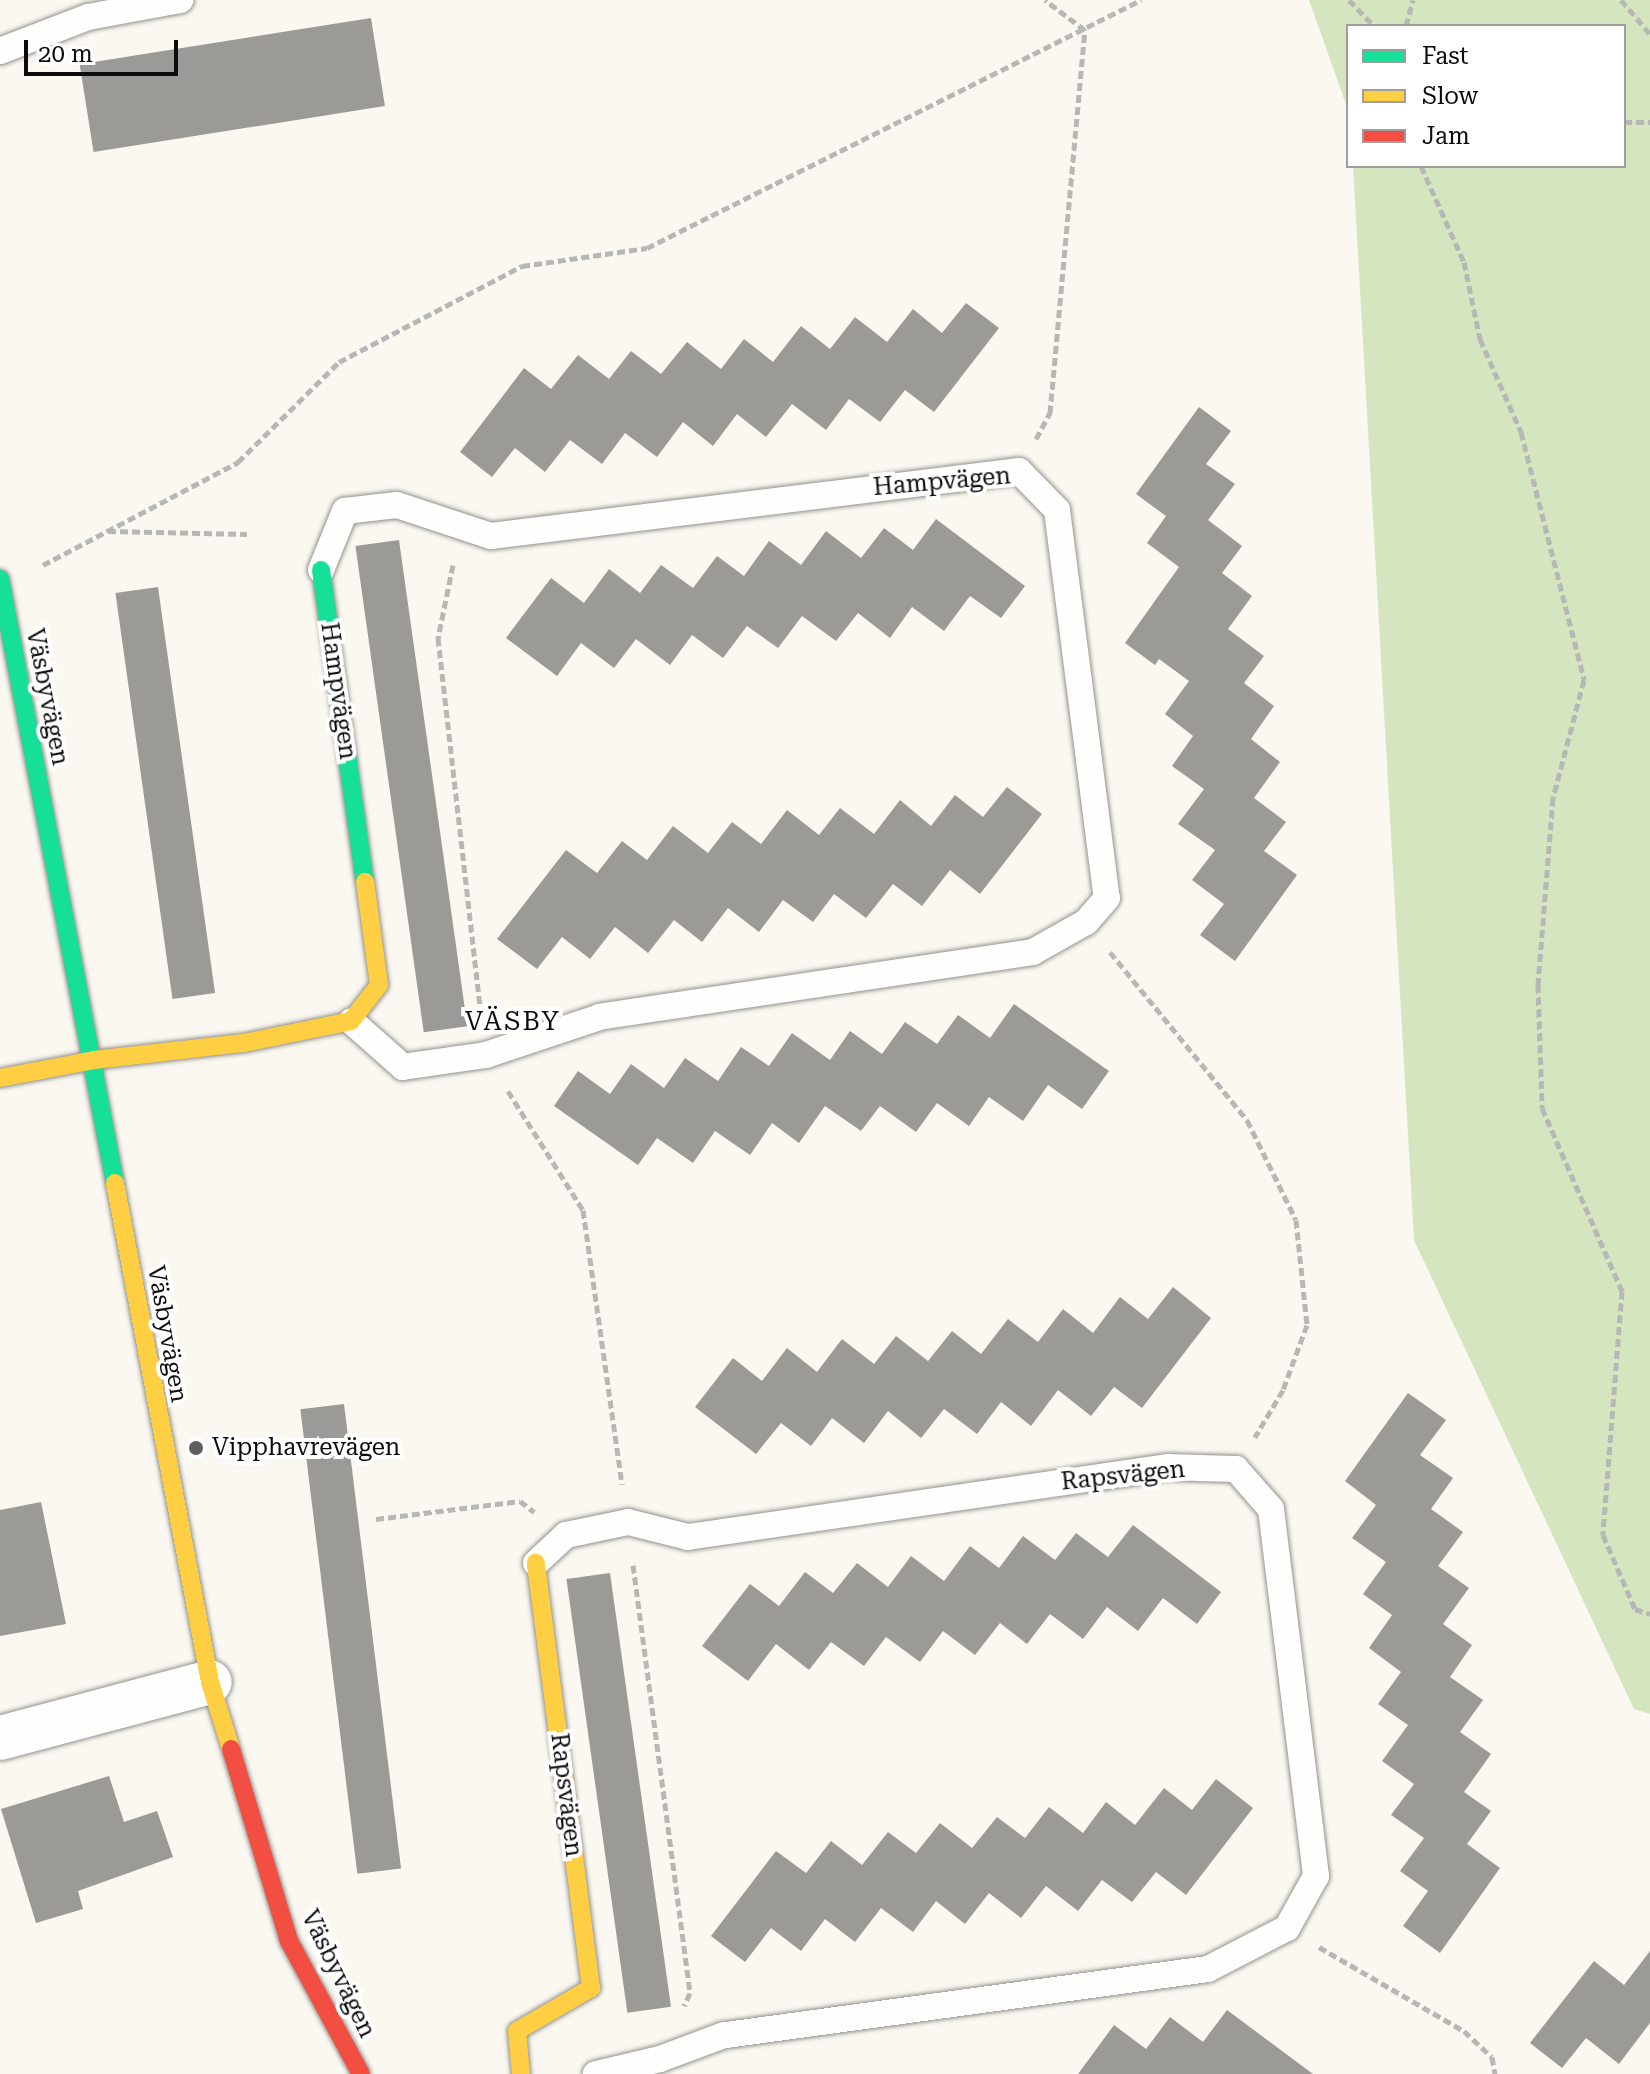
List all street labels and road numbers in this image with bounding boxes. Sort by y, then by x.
street label: Hampvägen [872,462,1012,502]
street label: Hampvägen [314,621,362,761]
street label: Väsbyvägen [20,626,74,768]
street label: Väsbyvägen [141,1263,193,1405]
street label: Rapsvägen [1060,1455,1186,1497]
street label: Rapsvägen [544,1732,588,1858]
street label: Väsbyvägen [295,1905,381,2043]

